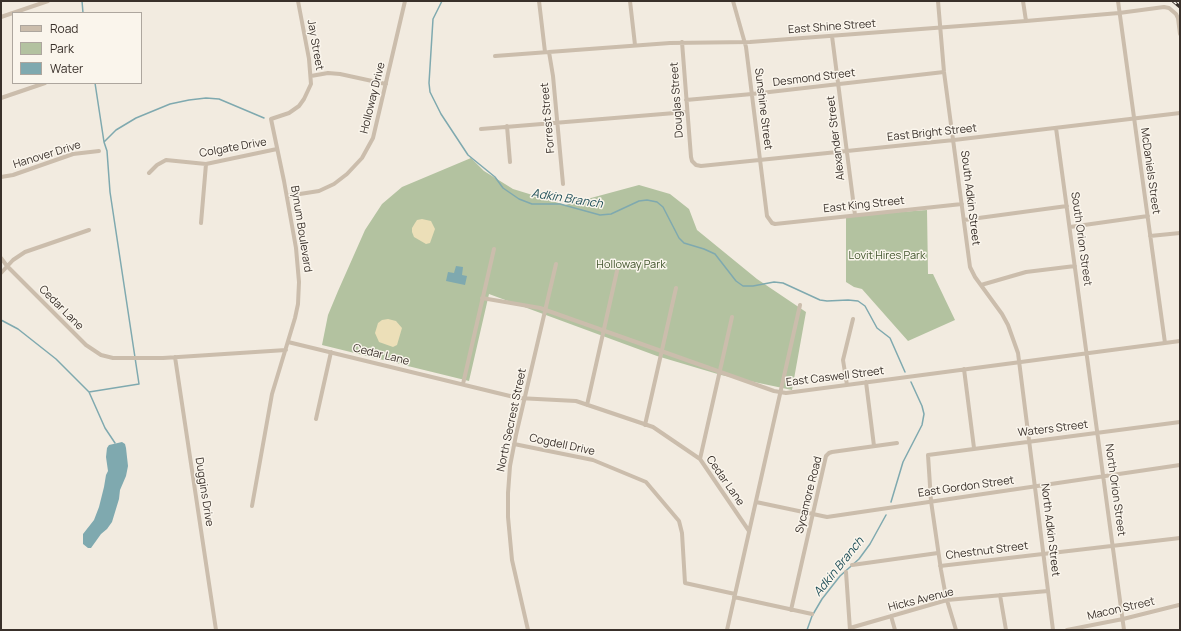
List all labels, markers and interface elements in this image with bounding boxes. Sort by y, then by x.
legend [12,12,142,84]
street label: East Shine Street [788,17,876,37]
street label: Jay Street [304,19,326,71]
text: Road [50,20,78,37]
text: Park [50,40,74,57]
text: Water [50,60,83,77]
street label: Holloway Drive [358,61,388,135]
street label: Douglas Street [668,62,686,138]
street label: Desmond Street [772,66,856,90]
street label: Sunshine Street [751,67,775,151]
street label: Forrest Street [538,82,558,154]
street label: Alexander Street [824,95,848,181]
street label: East Bright Street [887,122,977,144]
street label: McDaniels Street [1137,127,1163,215]
street label: Colgate Drive [198,136,268,160]
street label: Hanover Drive [12,138,82,172]
street label: South Adkin Street [958,150,982,246]
street label: Bynum Boulevard [288,185,314,273]
water label: Adkin Branch [530,186,604,212]
street label: South Orion Street [1068,191,1094,287]
street label: East King Street [823,194,905,216]
park label: Lovit Hires Park [849,249,925,263]
park label: Holloway Park [596,258,666,272]
street label: Cedar Lane [36,283,86,333]
street label: Cedar Lane [351,342,411,368]
street label: East Caswell Street [785,364,885,390]
street label: North Secrest Street [495,367,529,473]
street label: Waters Street [1017,418,1089,440]
street label: Cogdell Drive [528,432,596,458]
street label: North Orion Street [1102,443,1128,537]
street label: Cedar Lane [703,454,747,508]
street label: Sycamore Road [793,455,825,535]
street label: Duggins Drive [192,457,216,527]
street label: East Gordon Street [917,474,1015,500]
street label: North Adkin Street [1038,483,1062,577]
water label: Adkin Branch [811,535,867,599]
street label: Chestnut Street [945,539,1029,563]
street label: Hicks Avenue [887,585,955,615]
street label: Macon Street [1086,595,1156,623]

